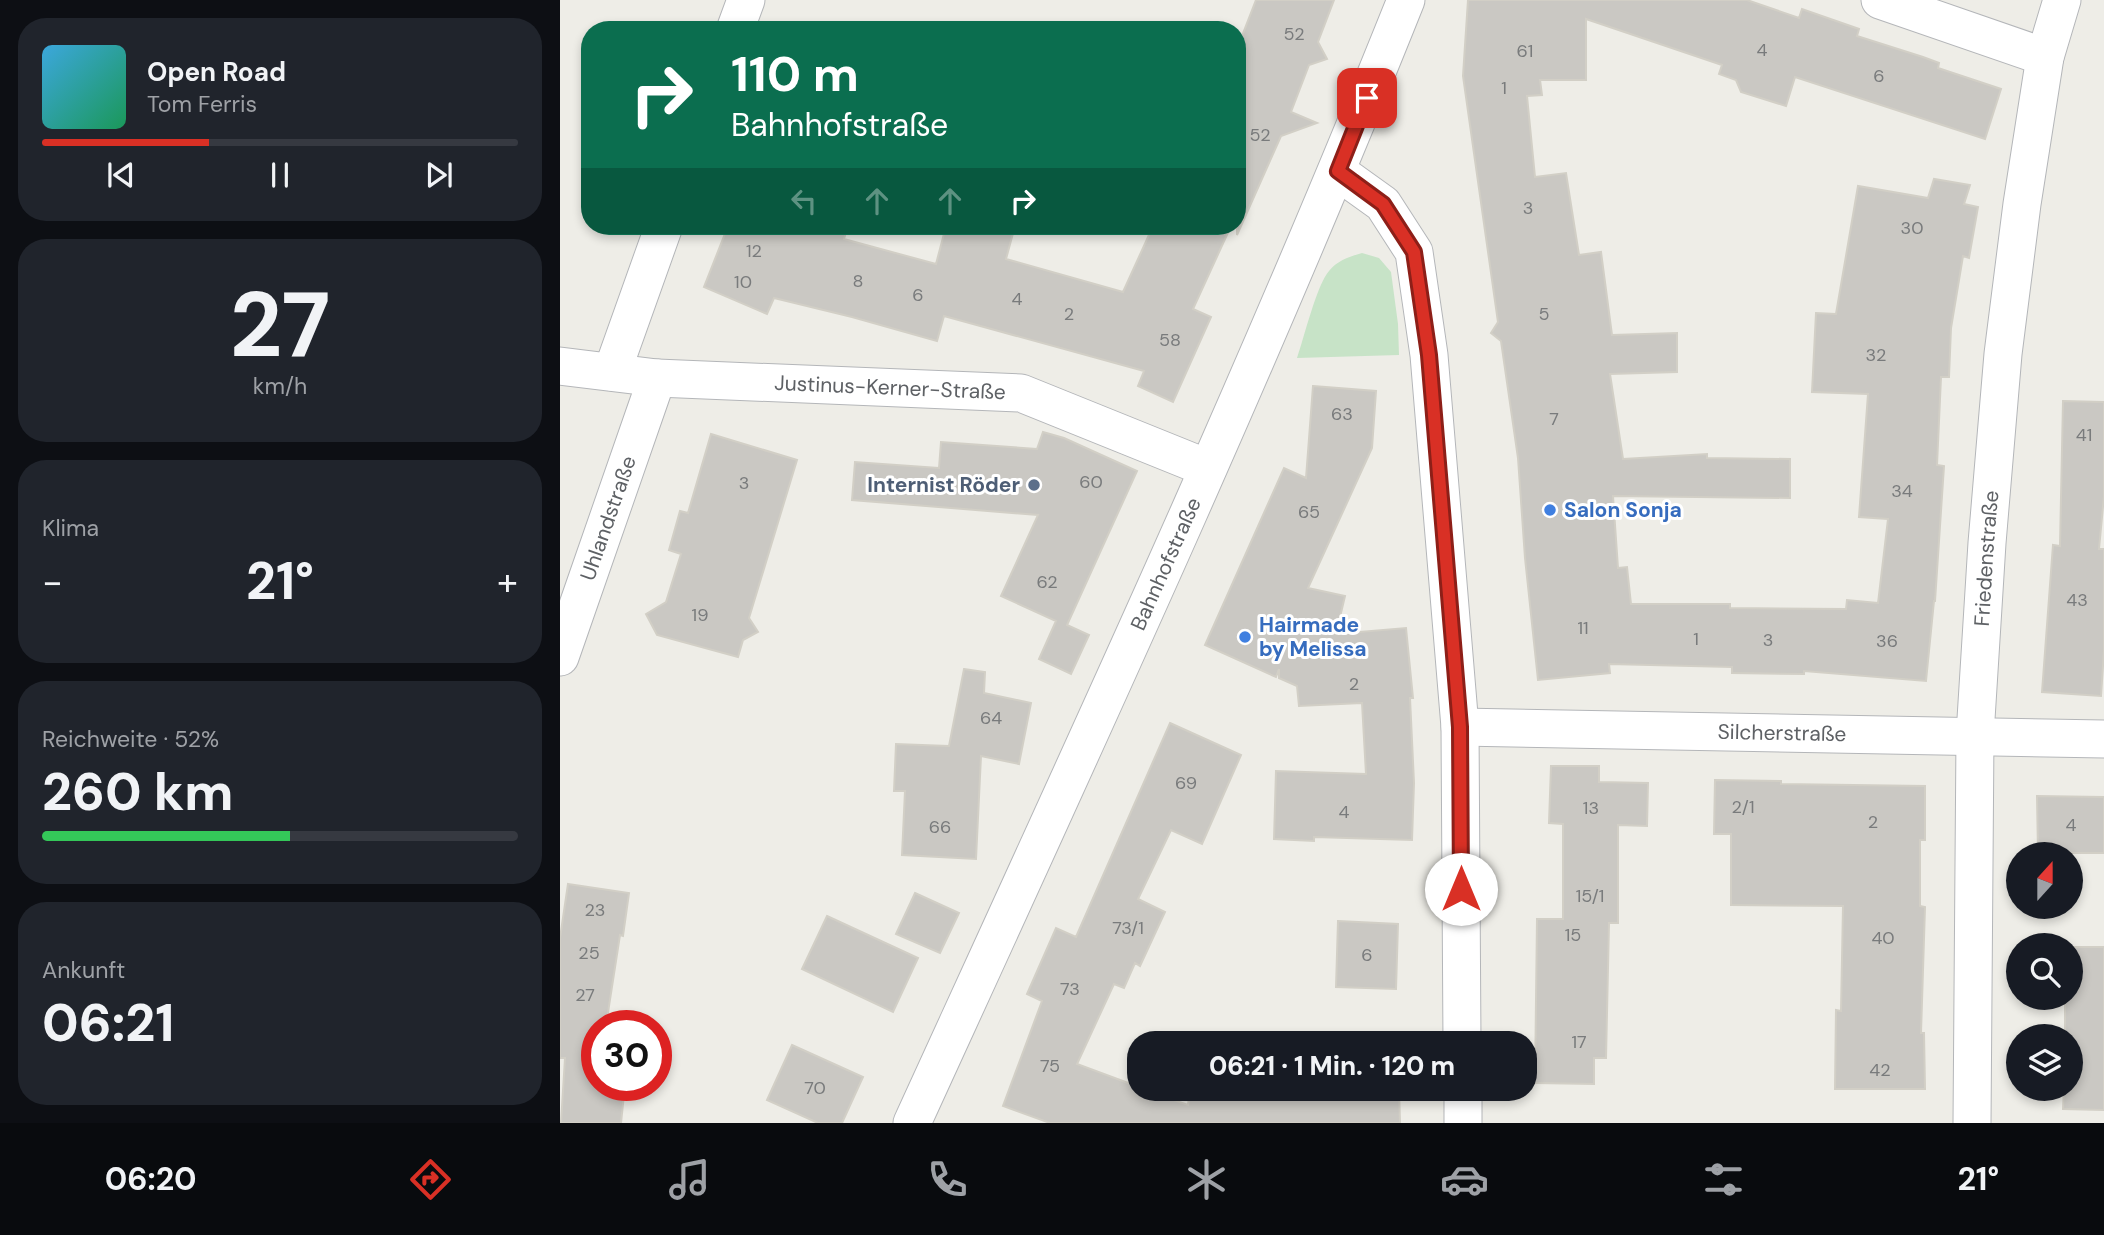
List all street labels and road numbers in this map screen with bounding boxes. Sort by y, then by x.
street label: Justinus-Kerner-Straße [774,369,1006,406]
street label: Uhlandstraße [574,452,643,584]
street label: Friedenstraße [1968,489,2005,627]
street label: Bahnhofstraße [1124,493,1208,635]
street label: Silcherstraße [1717,718,1847,748]

